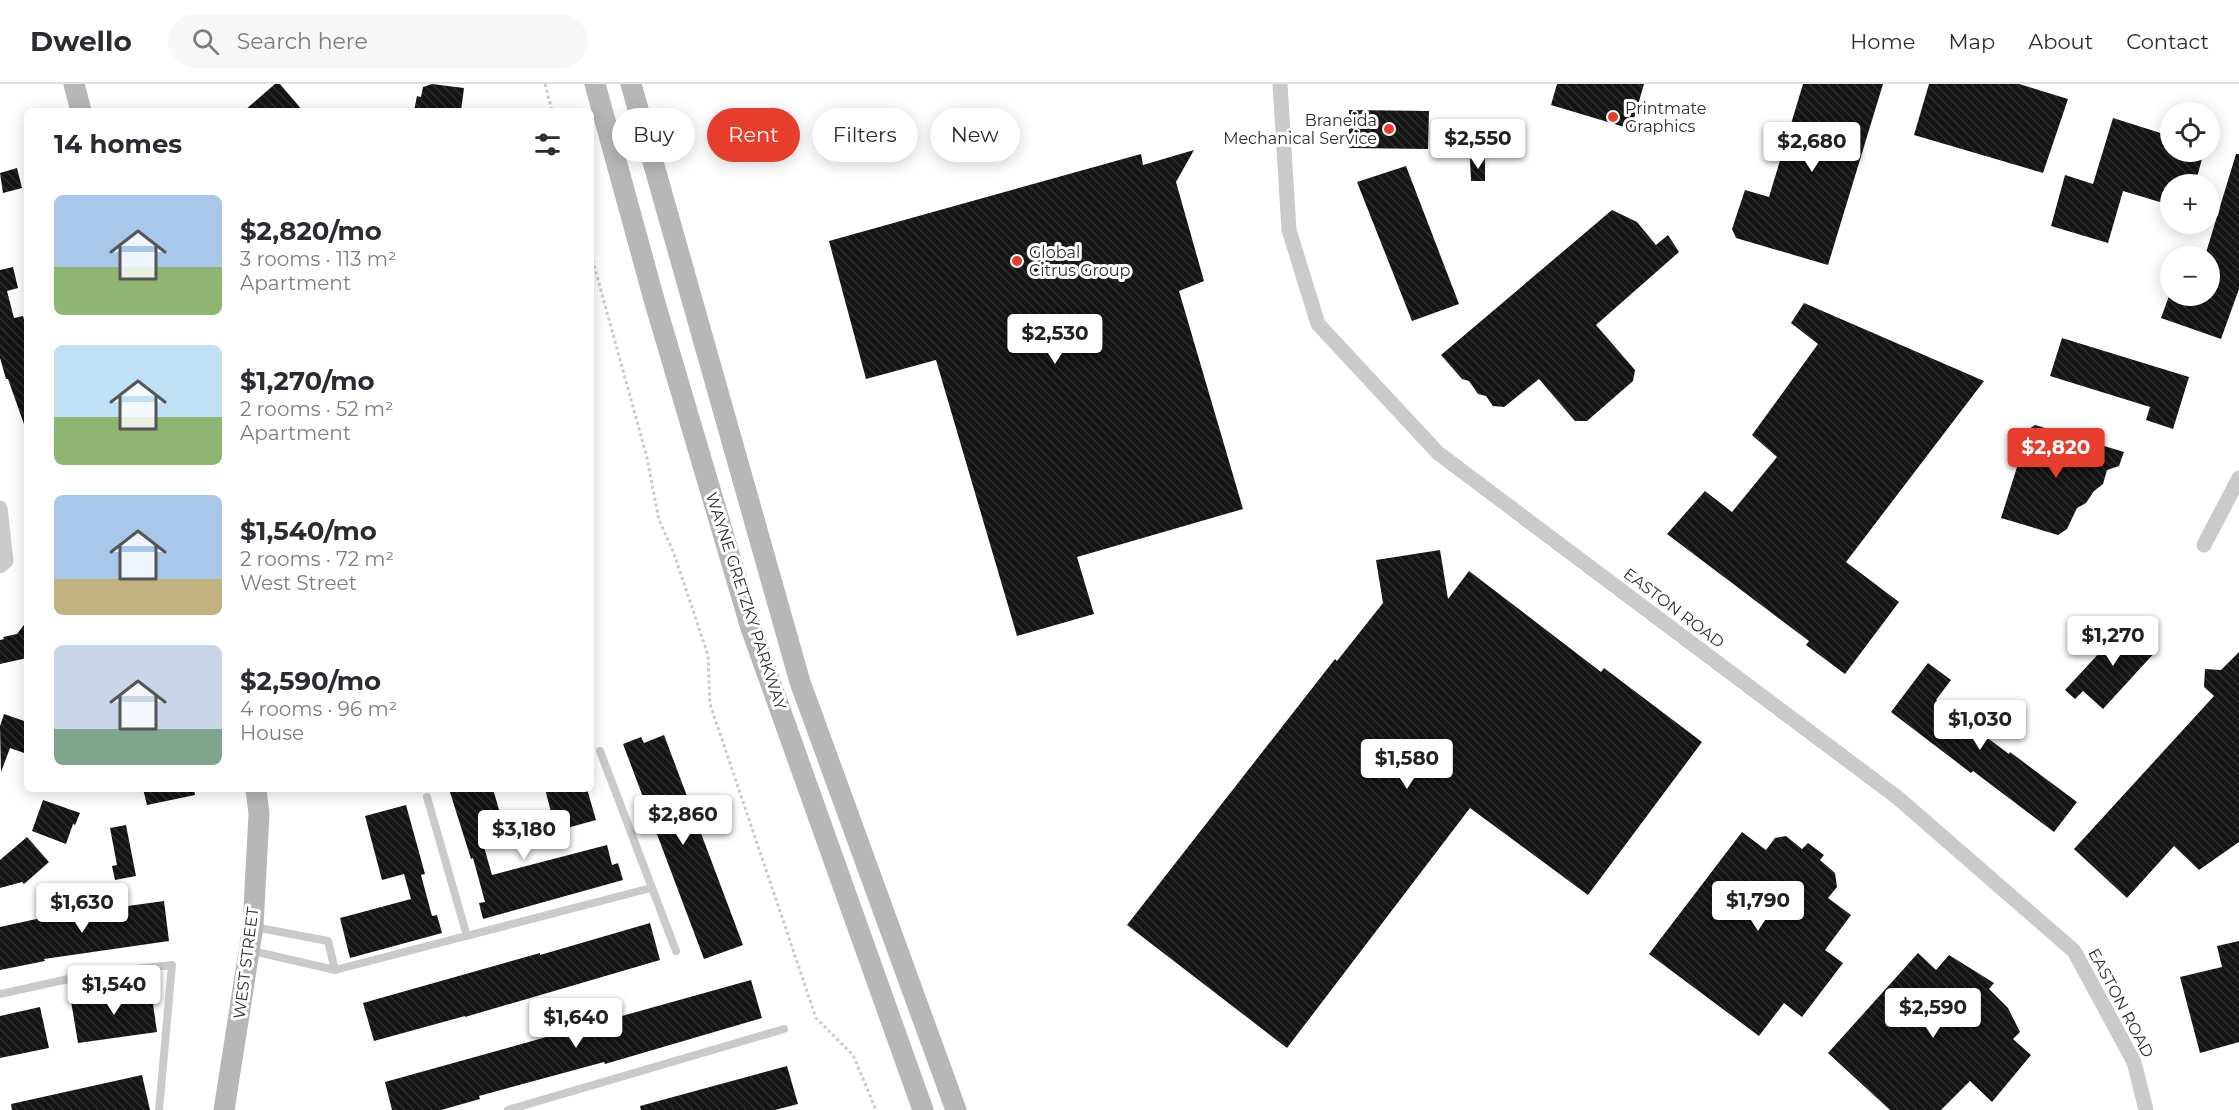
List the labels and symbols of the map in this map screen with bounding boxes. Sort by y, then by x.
place label: Printmate Graphics [1625,99,1706,136]
marker: Printmate Graphics [1606,110,1620,124]
place label: Braneida Mechanical Service [1223,111,1377,148]
pin: $2,550 [1429,119,1527,170]
marker: Braneida Mechanical Service [1382,122,1396,136]
pin: $2,680 [1763,122,1861,173]
place label: Global Citrus Group [1029,243,1131,280]
marker: Global Citrus Group [1010,254,1024,268]
pin: $2,530 [1006,314,1104,365]
pin: $2,820 [2007,428,2105,479]
street label: WAYNE GRETZKY PARKWAY [702,490,790,713]
street label: EASTON ROAD [1620,564,1728,652]
pin: $1,270 [2064,616,2162,667]
pin: $1,030 [1931,700,2029,751]
pin: $1,580 [1358,739,1456,790]
pin: $2,860 [634,795,732,846]
pin: $3,180 [475,810,573,861]
pin: $1,790 [1709,881,1807,932]
pin: $1,630 [33,883,131,934]
street label: WEST STREET [230,905,262,1020]
street label: EASTON ROAD [2084,945,2158,1061]
pin: $1,540 [65,965,163,1016]
pin: $2,590 [1884,988,1982,1039]
pin: $1,640 [527,998,625,1049]

